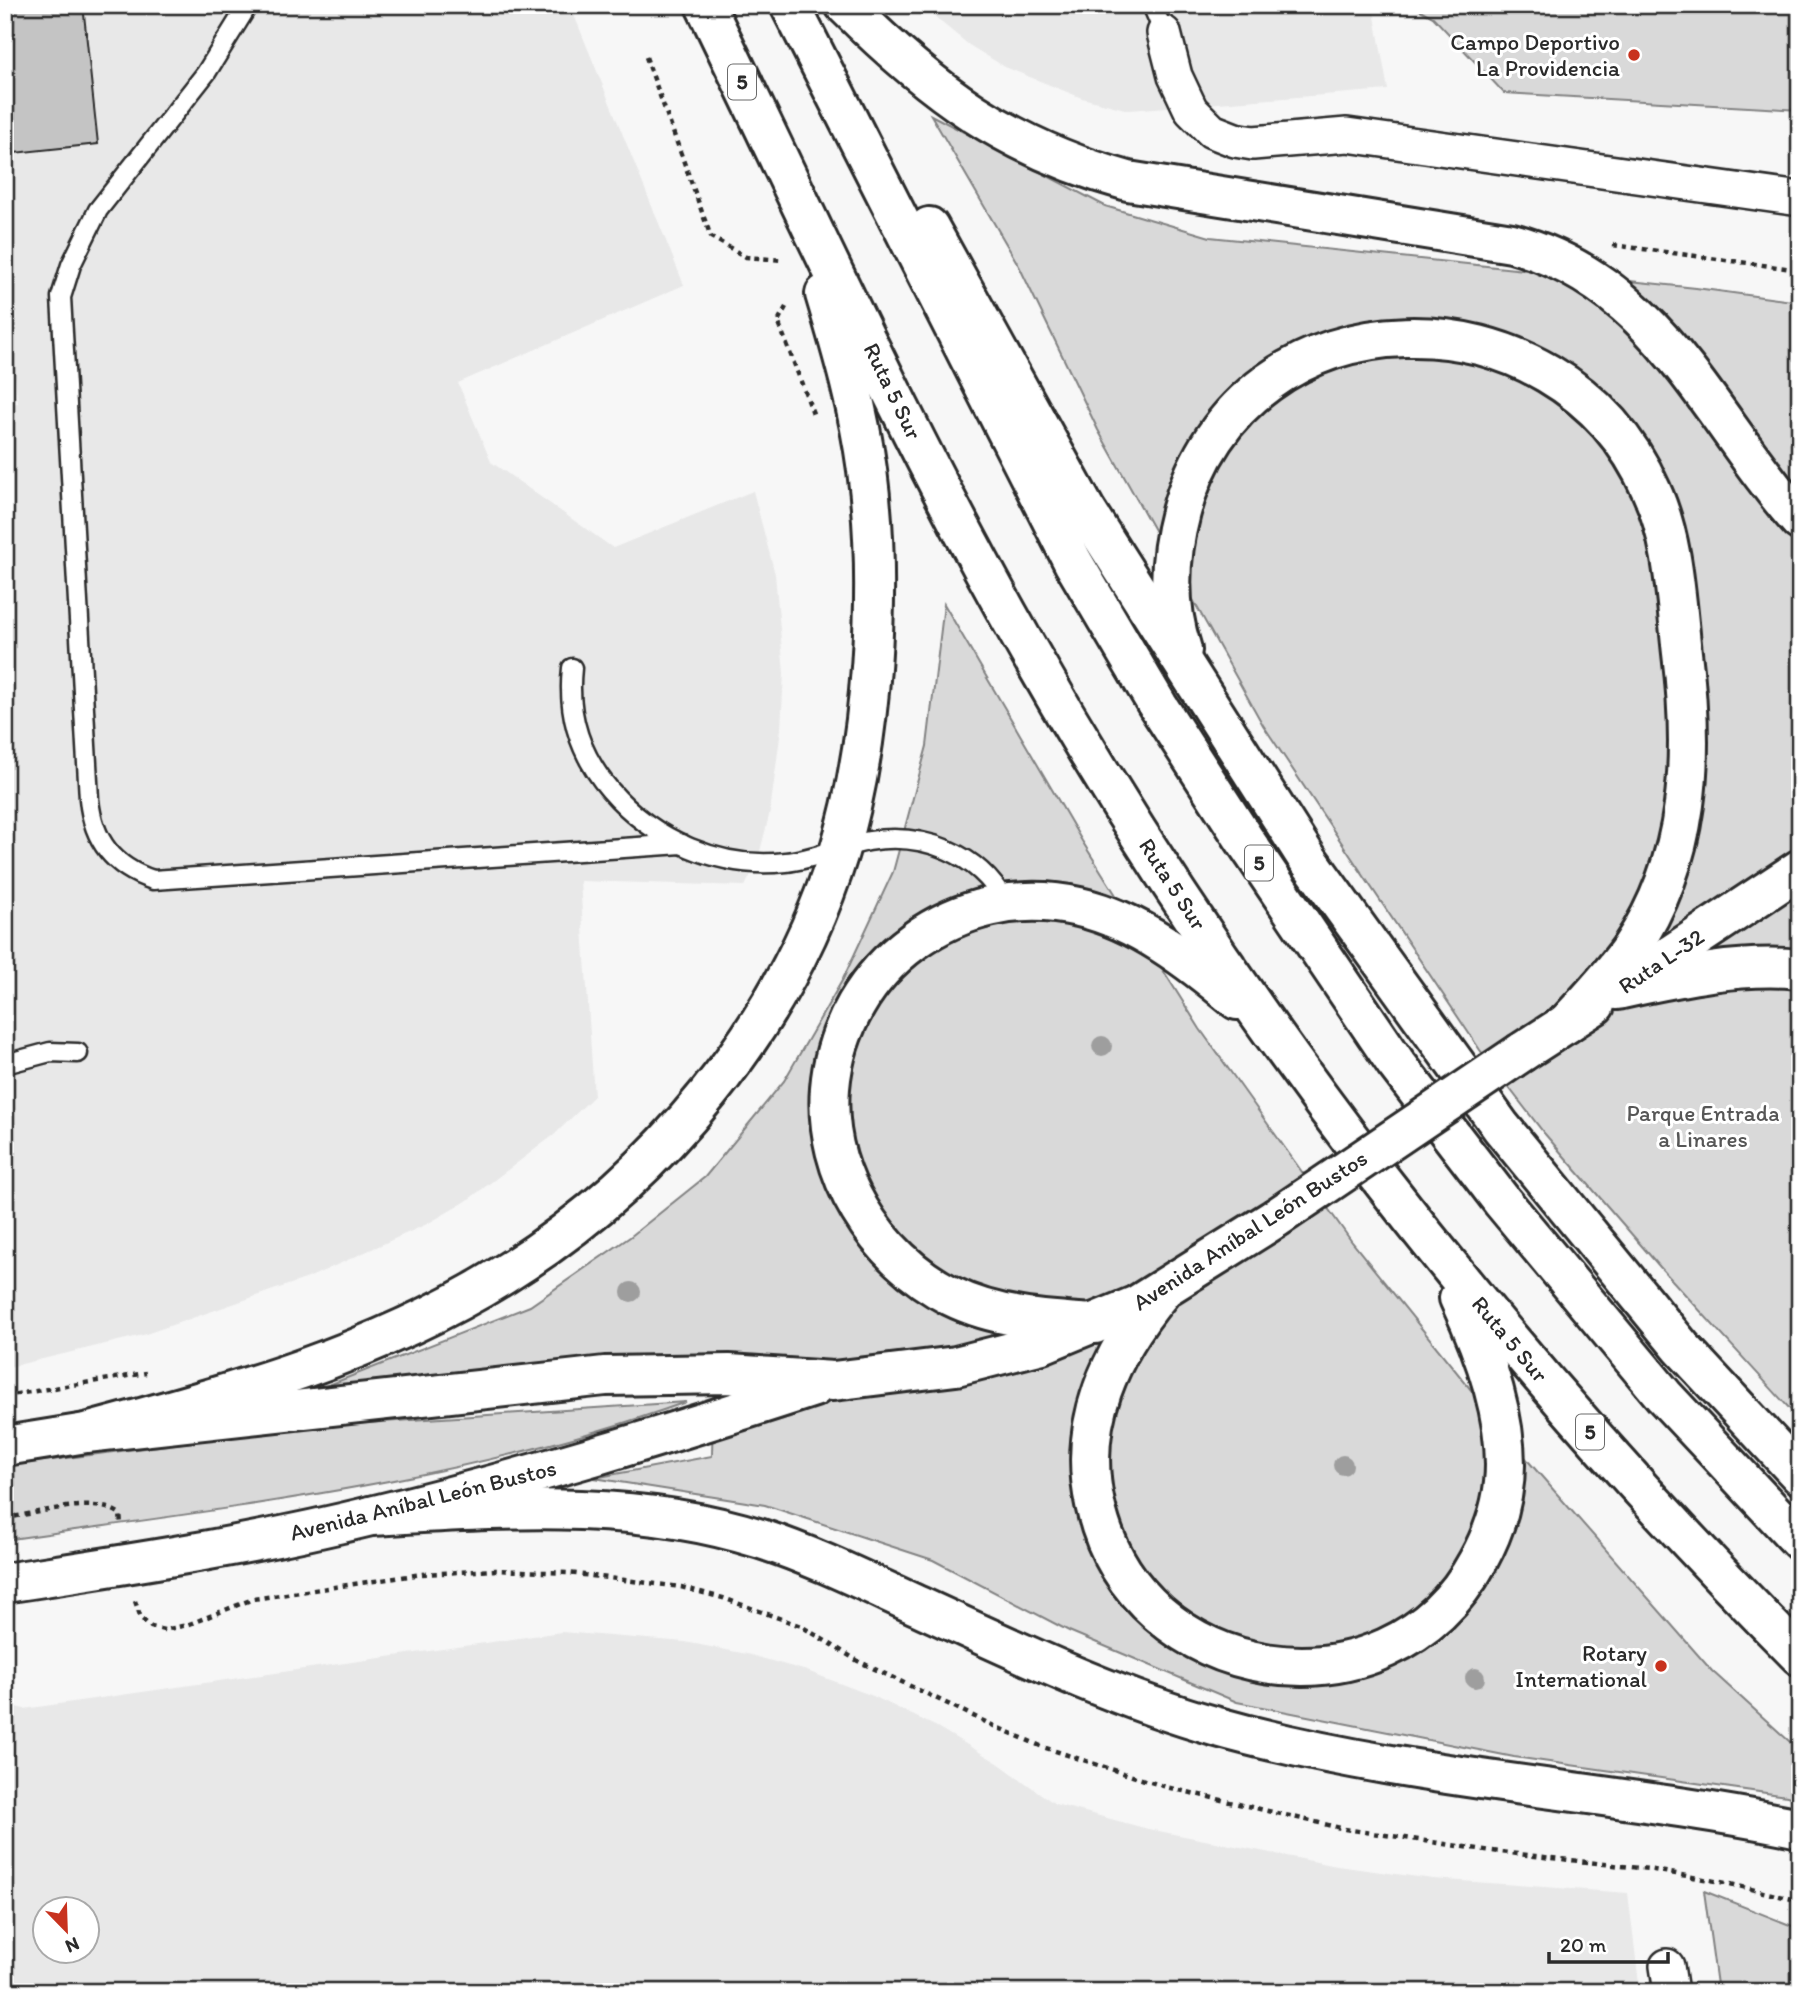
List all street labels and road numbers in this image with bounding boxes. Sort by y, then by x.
road number: 5 [728,64,756,100]
street label: Ruta 5 Sur [858,338,928,444]
street label: Ruta 5 Sur [1133,833,1213,935]
road number: 5 [1245,846,1273,880]
street label: Ruta L-32 [1613,922,1709,1000]
street label: Avenida Aníbal León Bustos [1128,1144,1372,1316]
street label: Ruta 5 Sur [1466,1290,1554,1388]
road number: 5 [1576,1414,1604,1450]
street label: Avenida Aníbal León Bustos [287,1453,559,1547]

